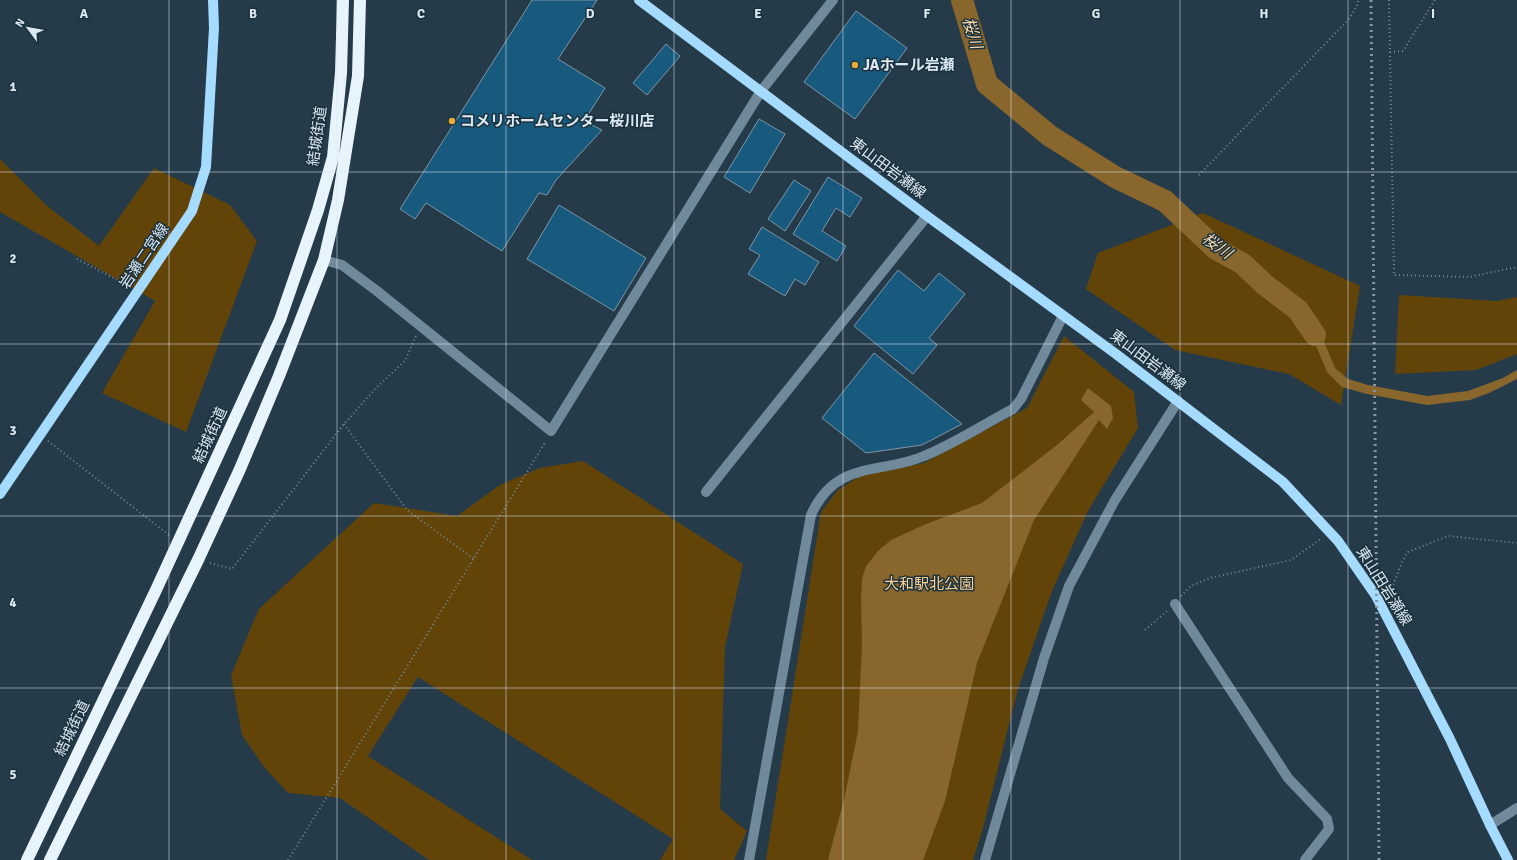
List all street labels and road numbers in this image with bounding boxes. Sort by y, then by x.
street label: 結城街道 [304,105,330,167]
street label: 東山田岩瀬線 [847,134,929,202]
street label: 岩瀬二宮線 [116,220,172,292]
street label: 東山田岩瀬線 [1107,326,1189,394]
street label: 結城街道 [189,404,231,466]
street label: 東山田岩瀬線 [1353,543,1415,629]
street label: 結城街道 [51,697,93,759]

